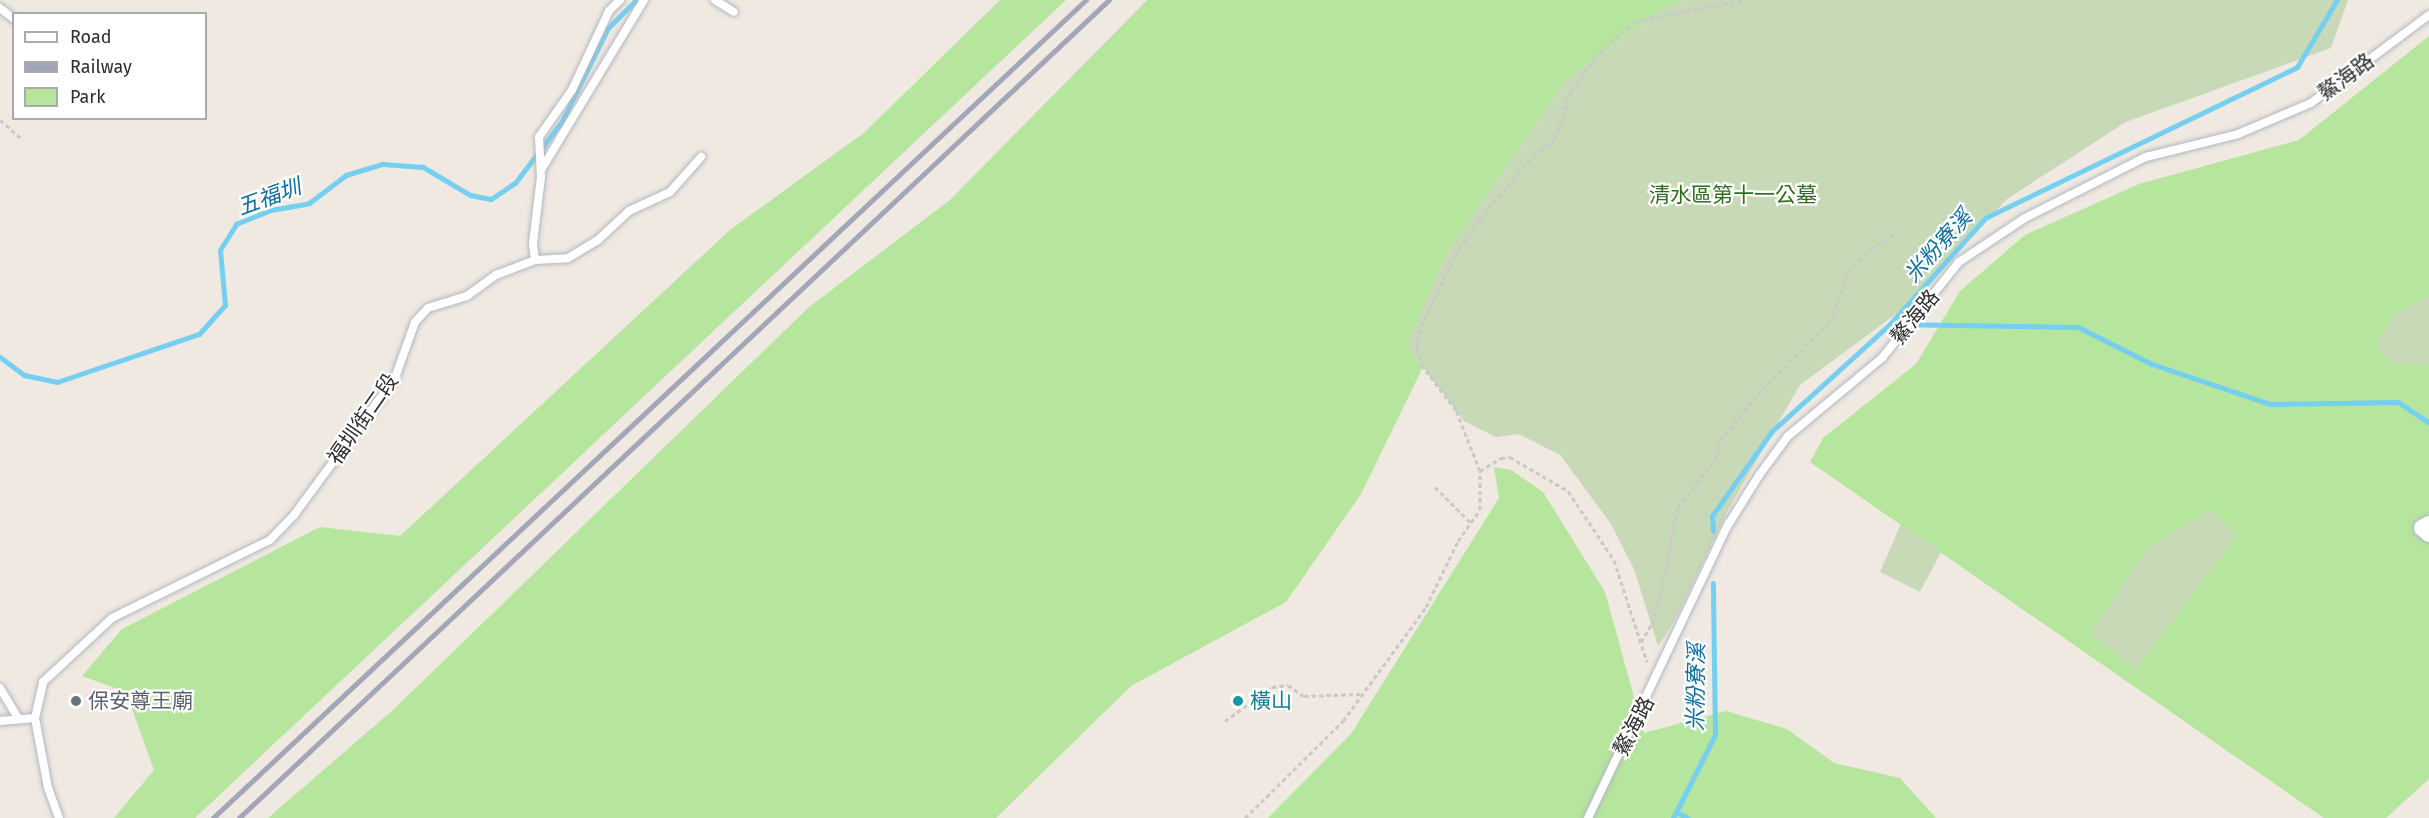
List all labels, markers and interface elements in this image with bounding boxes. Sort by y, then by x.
legend [12,12,207,120]
text: Road [70,26,112,48]
street label: 鰲海路 [2313,48,2379,106]
text: Railway [70,56,132,78]
text: Park [70,86,105,108]
water label: 五福圳 [233,173,305,221]
park label: 清水區第十一公墓 [1649,182,1817,208]
water label: 米粉寮溪 [1899,204,1977,288]
street label: 鰲海路 [1885,285,1945,349]
street label: 福圳街二段 [323,369,403,469]
water label: 米粉寮溪 [1682,643,1710,731]
place label: 保安尊王廟 [88,688,193,714]
place label: 橫山 [1250,688,1292,714]
street label: 鰲海路 [1608,692,1660,760]
marker: 保安尊王廟 [69,694,83,708]
marker: 橫山 [1231,694,1245,708]

